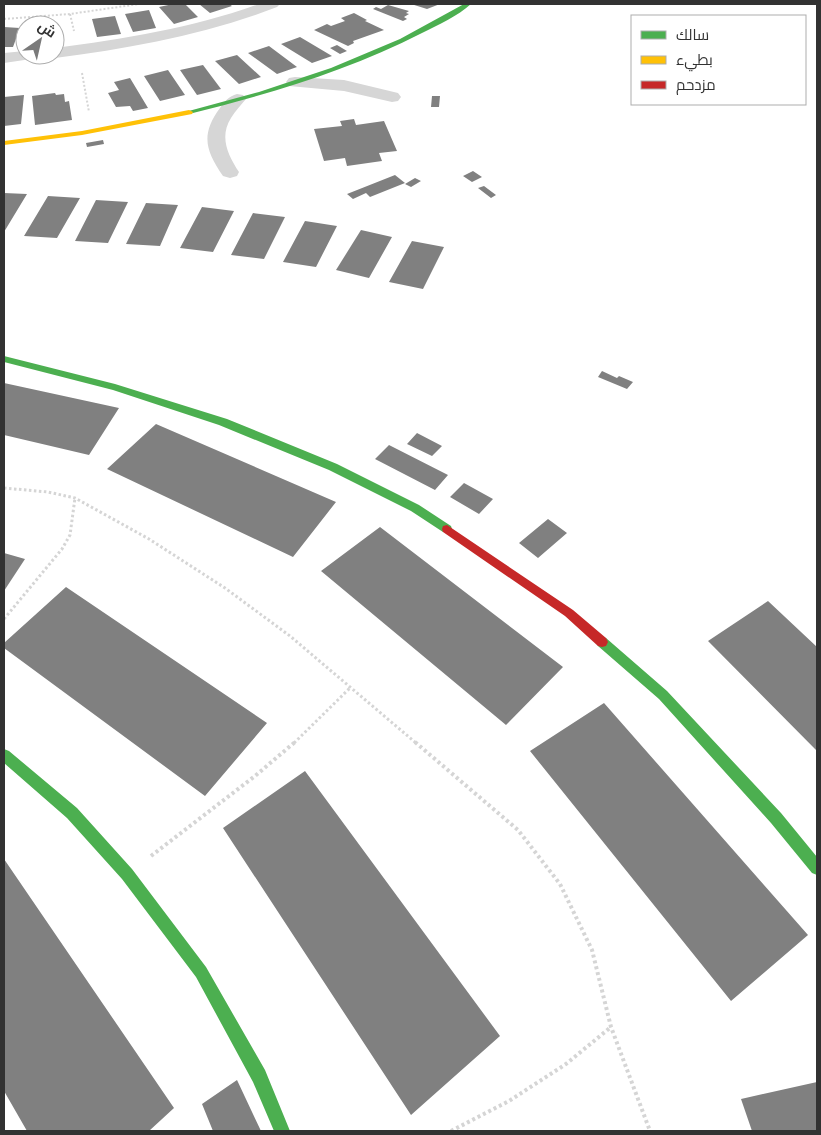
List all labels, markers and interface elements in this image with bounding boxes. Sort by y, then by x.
north arrow [15,15,65,65]
legend [631,15,806,105]
text: ش [35,18,59,42]
text: سالك [676,26,709,44]
text: بطيء [676,51,713,72]
text: مزدحم [676,76,716,95]

